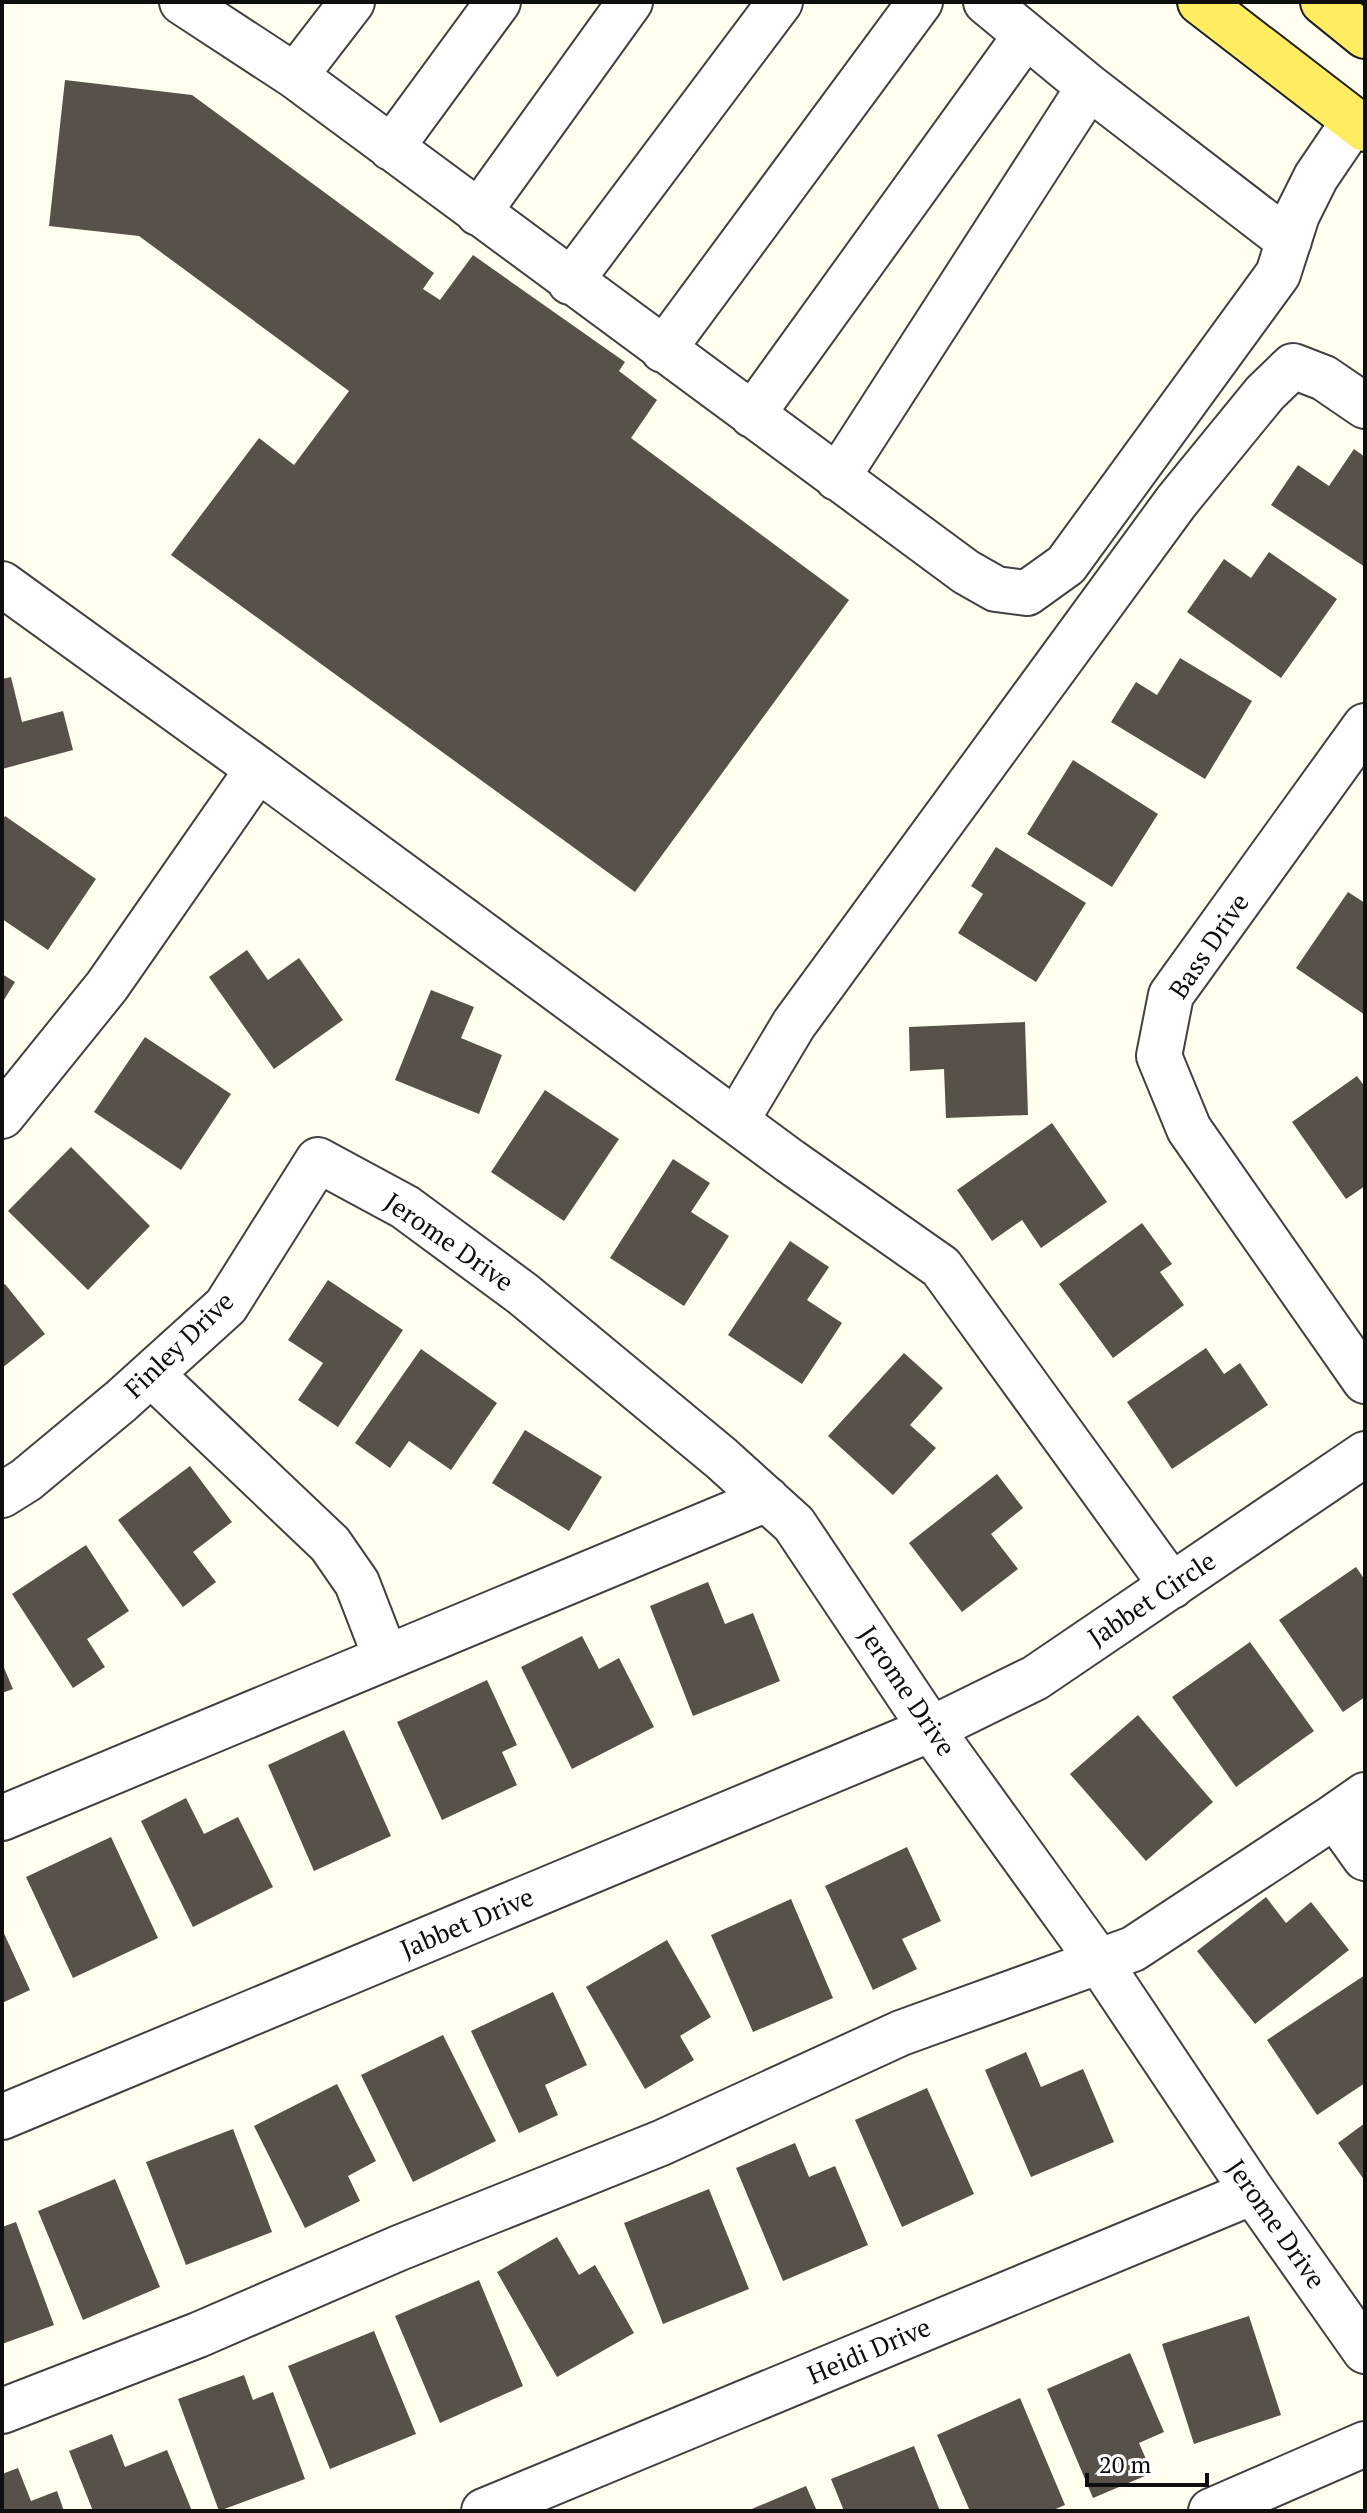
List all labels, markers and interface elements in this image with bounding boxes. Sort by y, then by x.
street label: Bass Drive [1161,886,1256,1005]
street label: Jerome Drive [378,1184,521,1298]
street label: Finley Drive [116,1284,240,1405]
street label: Jabbet Circle [1081,1543,1222,1653]
street label: Jerome Drive [852,1619,964,1762]
street label: Jabbet Drive [395,1879,538,1965]
street label: Jerome Drive [1220,2152,1334,2295]
street label: Heidi Drive [802,2309,935,2391]
scale bar [1087,2437,1207,2487]
text: 20 m [1099,2448,1151,2480]

